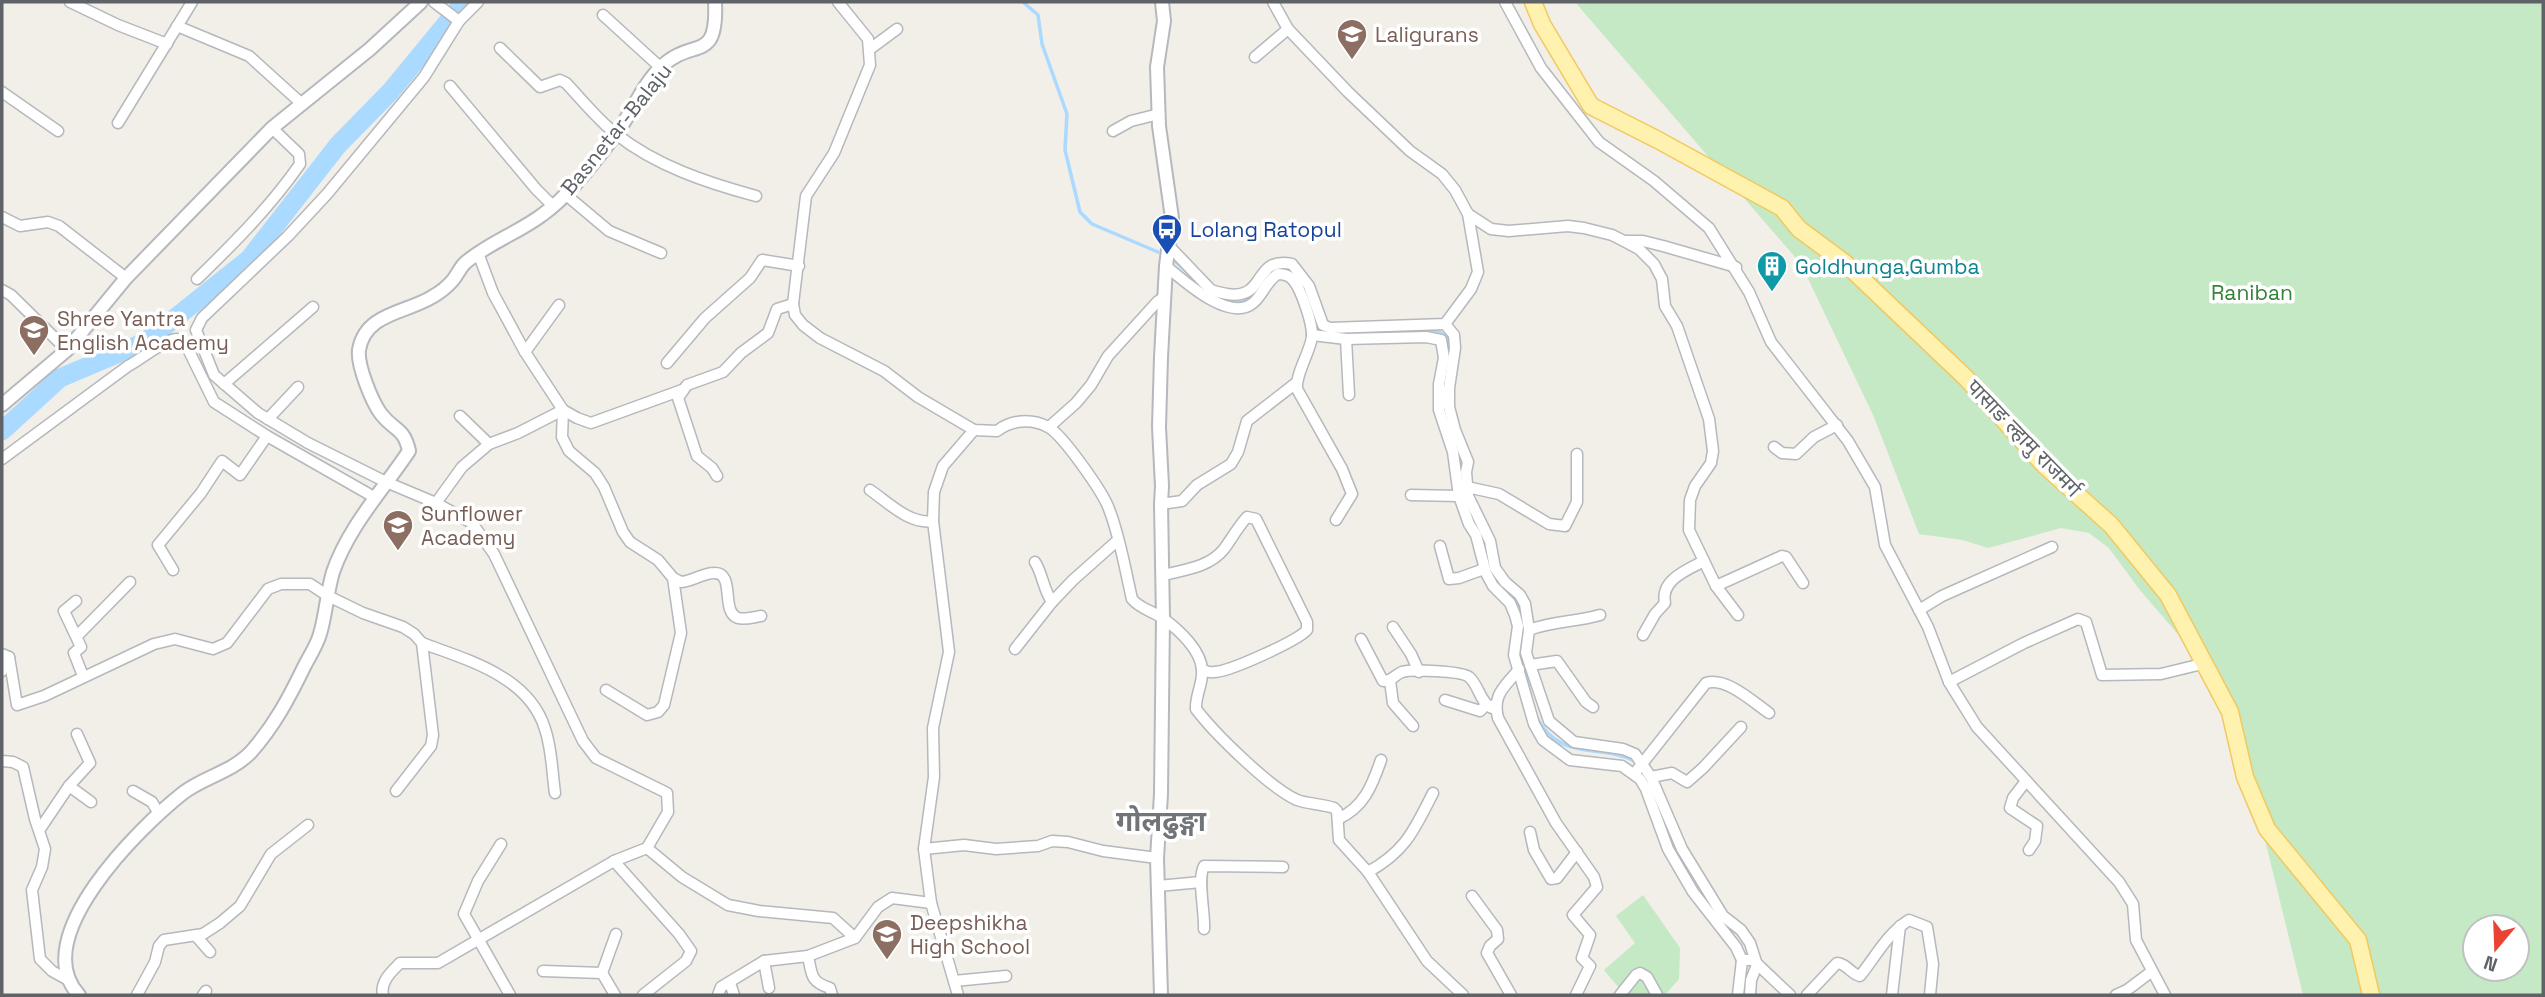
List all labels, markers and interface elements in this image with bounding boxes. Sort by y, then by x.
school or university icon: Laligurans [1335,17,1369,61]
place label: Laligurans [1375,21,1479,48]
street label: Basnetar-Balaju [555,58,677,200]
bus stop icon: Lolang Ratopul [1150,212,1184,256]
place label: Lolang Ratopul [1190,216,1342,243]
building icon: Goldhunga,Gumba [1755,249,1789,293]
place label: Goldhunga,Gumba [1795,253,1980,280]
park label: Raniban [2211,279,2293,306]
place label: Shree Yantra English Academy [57,305,229,356]
school or university icon: Shree Yantra English Academy [17,313,51,357]
street label: पासाङ ल्हामु राजमर्ग [1961,373,2088,503]
place label: Sunflower Academy [421,500,523,551]
school or university icon: Sunflower Academy [381,508,415,552]
district label: गोलढुङ्गा [1116,803,1207,839]
place label: Deepshikha High School [910,909,1030,960]
north arrow [2461,913,2531,983]
school or university icon: Deepshikha High School [870,917,904,961]
text: N [2481,950,2501,977]

